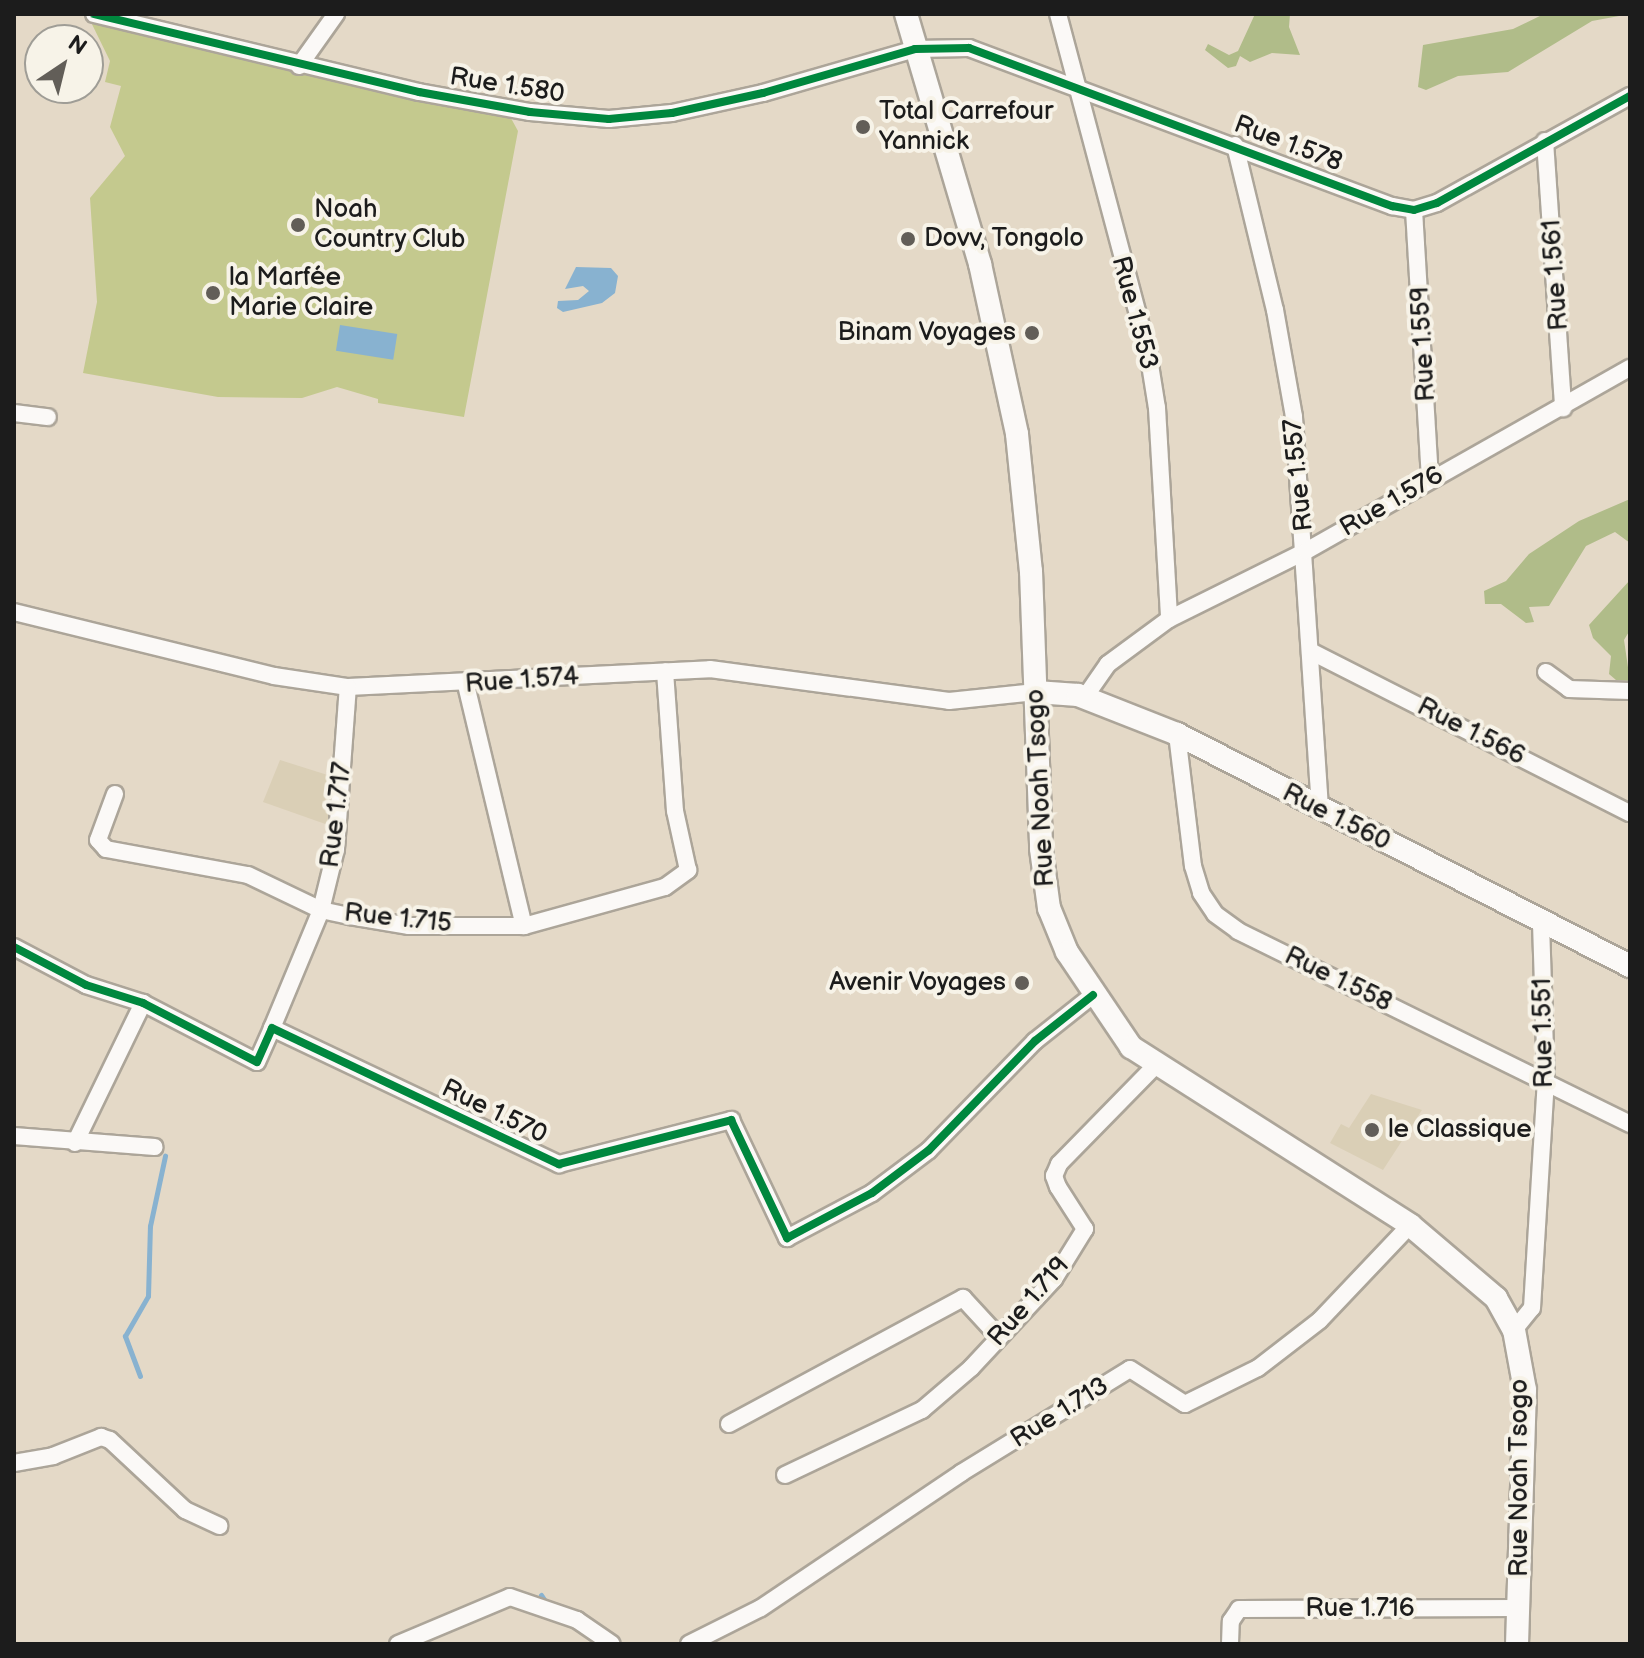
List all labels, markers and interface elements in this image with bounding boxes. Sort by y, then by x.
north arrow [24,24,104,104]
text: N [62,30,91,61]
street label: Rue 1.580 [447,62,567,110]
place label: Total Carrefour Yannick [879,96,1053,158]
street label: Rue 1.578 [1229,109,1347,179]
marker: Total Carrefour Yannick [854,118,872,136]
place label: Noah Country Club [314,194,467,256]
marker: Noah Country Club [289,216,307,234]
street label: Rue 1.561 [1537,218,1575,332]
place label: Dovv, Tongolo [924,223,1085,255]
marker: Dovv, Tongolo [899,230,917,248]
street label: Rue 1.553 [1104,253,1164,373]
place label: la Marfée Marie Claire [229,262,373,324]
marker: la Marfée Marie Claire [204,284,222,302]
street label: Rue 1.559 [1405,286,1443,402]
place label: Binam Voyages [837,317,1016,349]
marker: Binam Voyages [1023,324,1041,342]
street label: Rue 1.557 [1278,417,1320,533]
street label: Rue 1.576 [1335,460,1449,544]
street label: Rue 1.574 [464,661,580,701]
street label: Rue Noah Tsogo [1020,688,1062,888]
street label: Rue 1.566 [1412,691,1530,773]
street label: Rue 1.717 [315,760,359,870]
street label: Rue 1.560 [1277,778,1395,858]
street label: Rue 1.715 [343,898,453,940]
street label: Rue 1.558 [1279,941,1397,1019]
place label: Avenir Voyages [828,967,1006,999]
marker: Avenir Voyages [1013,974,1031,992]
street label: Rue 1.551 [1527,978,1561,1088]
street label: Rue 1.570 [436,1073,552,1151]
place label: le Classique [1388,1114,1532,1146]
marker: le Classique [1363,1121,1381,1139]
street label: Rue 1.719 [982,1251,1076,1353]
street label: Rue 1.713 [1005,1371,1115,1455]
street label: Rue Noah Tsogo [1504,1379,1536,1577]
street label: Rue 1.716 [1305,1593,1415,1625]

